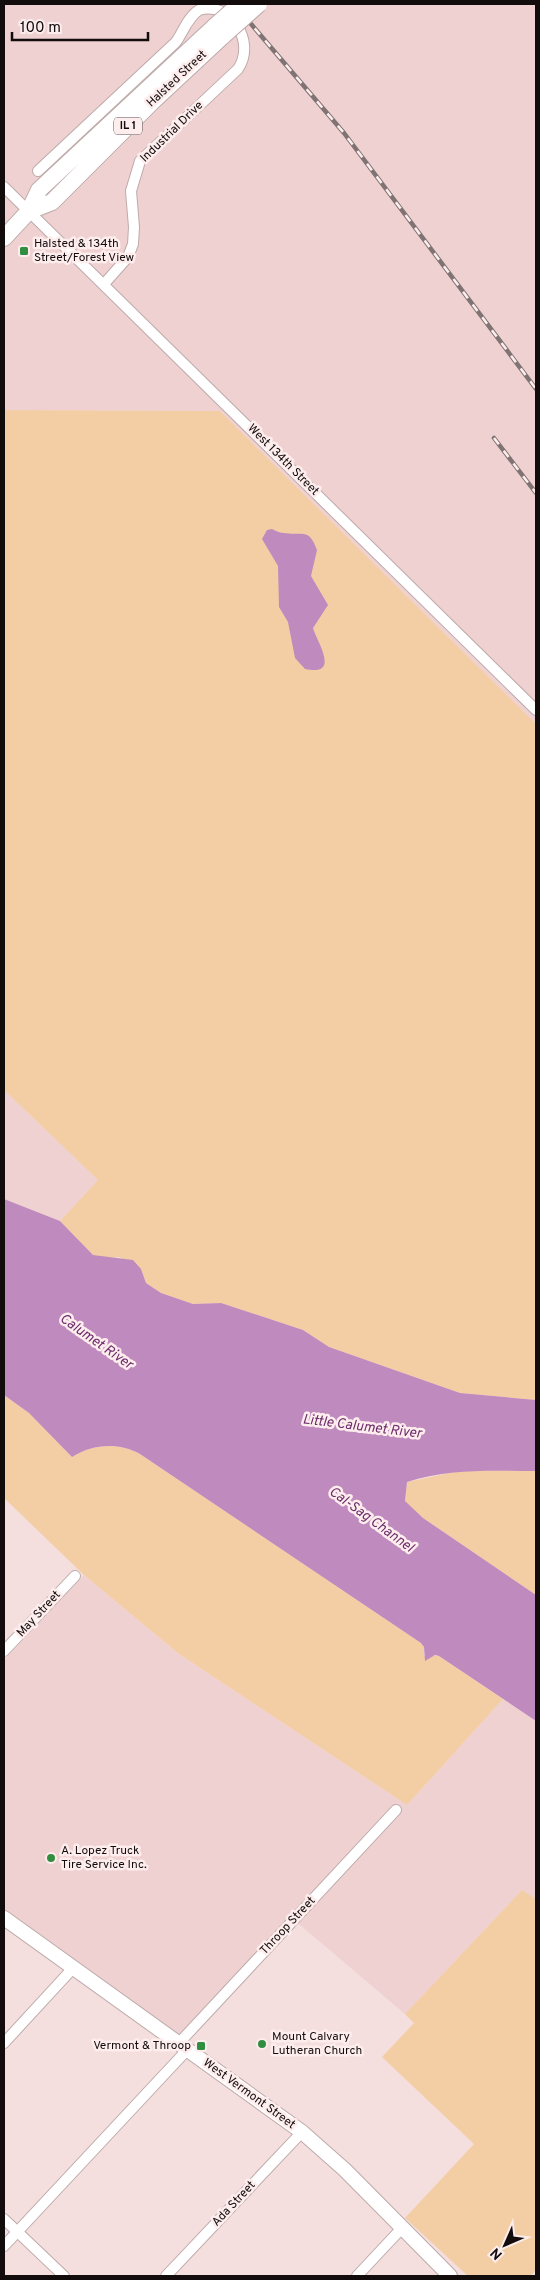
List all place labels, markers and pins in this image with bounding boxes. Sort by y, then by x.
place label: Halsted & 134th Street/Forest View [34,236,135,266]
marker: Halsted & 134th Street/Forest View [18,245,30,257]
place label: A. Lopez Truck Tire Service Inc. [61,1843,147,1873]
marker: A. Lopez Truck Tire Service Inc. [45,1852,57,1864]
place label: Mount Calvary Lutheran Church [272,2029,362,2059]
place label: Vermont & Throop [93,2038,191,2054]
marker: Mount Calvary Lutheran Church [256,2038,268,2050]
marker: Vermont & Throop [195,2040,207,2052]

